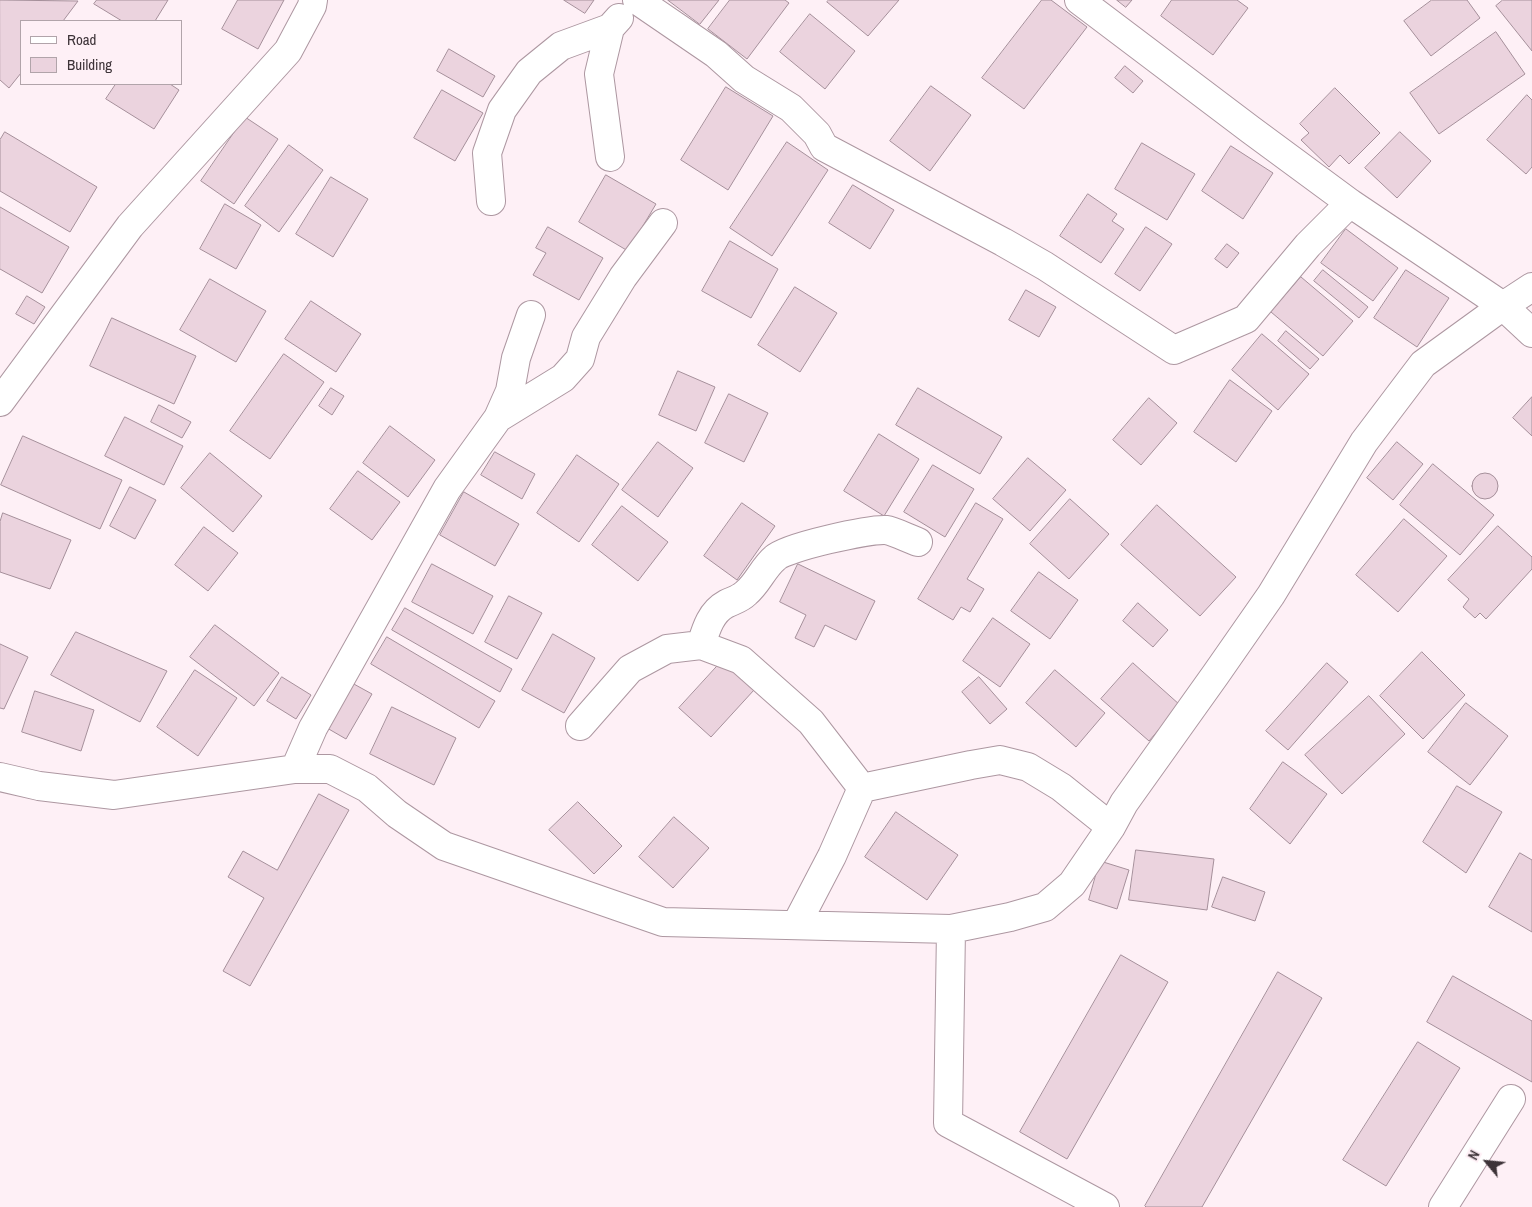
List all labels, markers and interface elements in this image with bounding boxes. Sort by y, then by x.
legend [20,20,182,85]
text: Road [67,29,96,50]
text: Building [67,54,112,75]
north arrow [1462,1137,1512,1187]
text: N [1464,1147,1484,1163]

